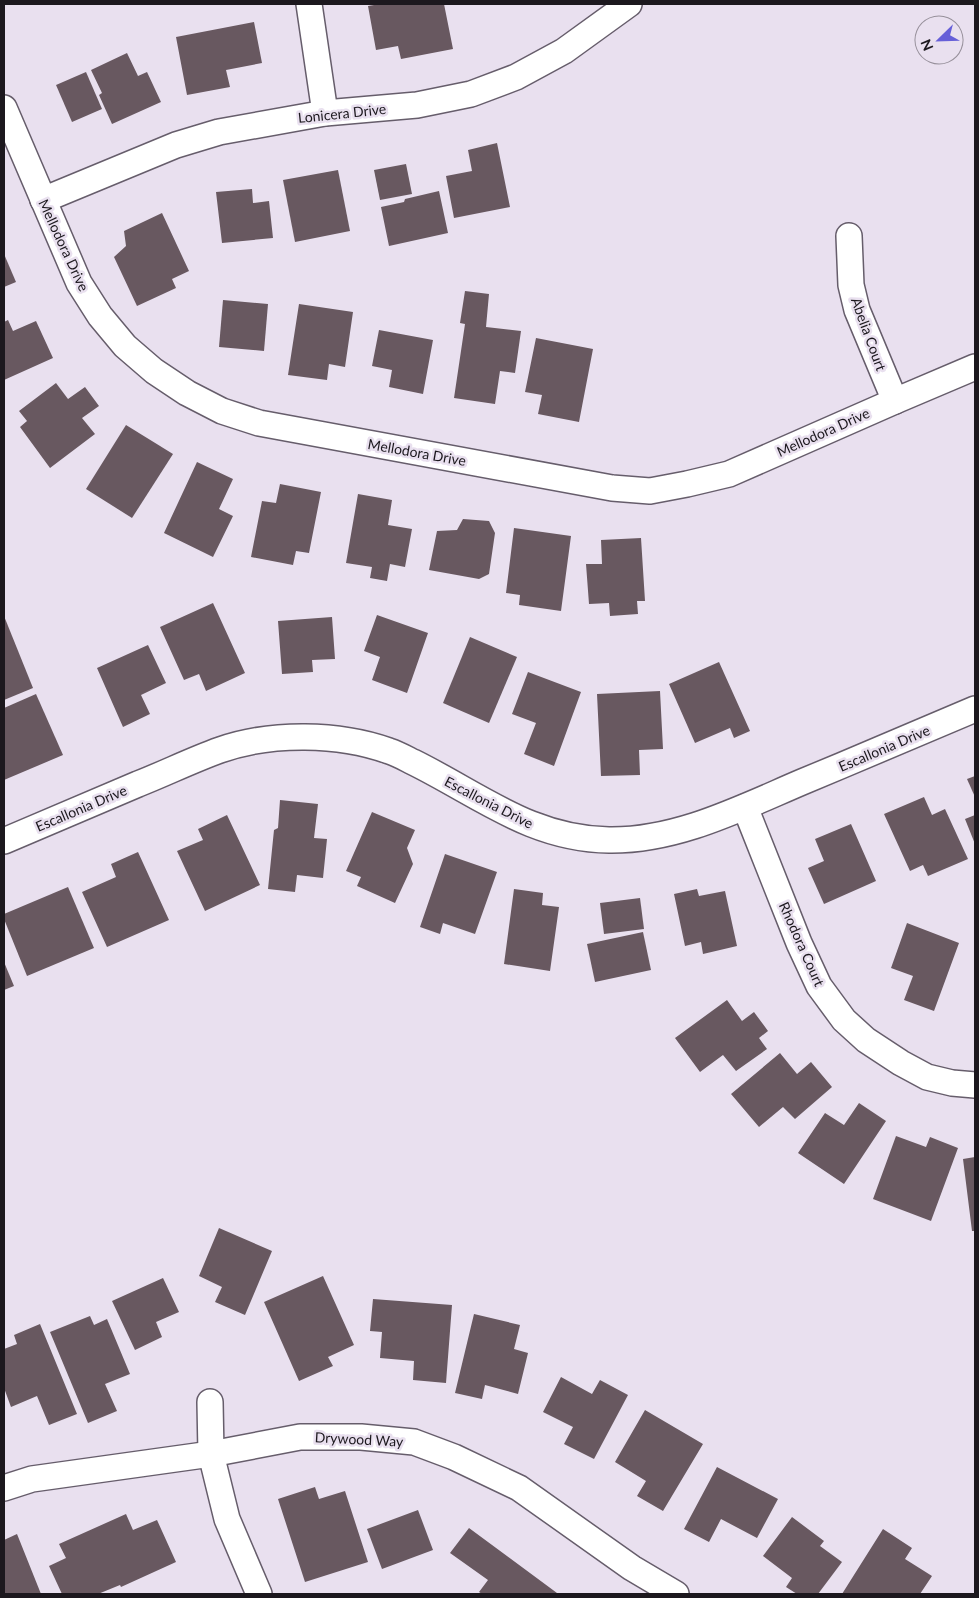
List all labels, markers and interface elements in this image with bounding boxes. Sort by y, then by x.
north arrow [914,15,964,65]
text: N [917,37,937,54]
street label: Lonicera Drive [297,100,387,126]
street label: Mellodora Drive [35,196,93,294]
street label: Abelia Court [848,295,890,373]
street label: Mellodora Drive [774,404,872,460]
street label: Mellodora Drive [367,435,467,469]
street label: Escallonia Drive [836,721,932,775]
street label: Escallonia Drive [442,772,536,832]
street label: Escallonia Drive [33,781,129,835]
street label: Rhodora Court [776,899,828,989]
street label: Drywood Way [314,1428,404,1450]

